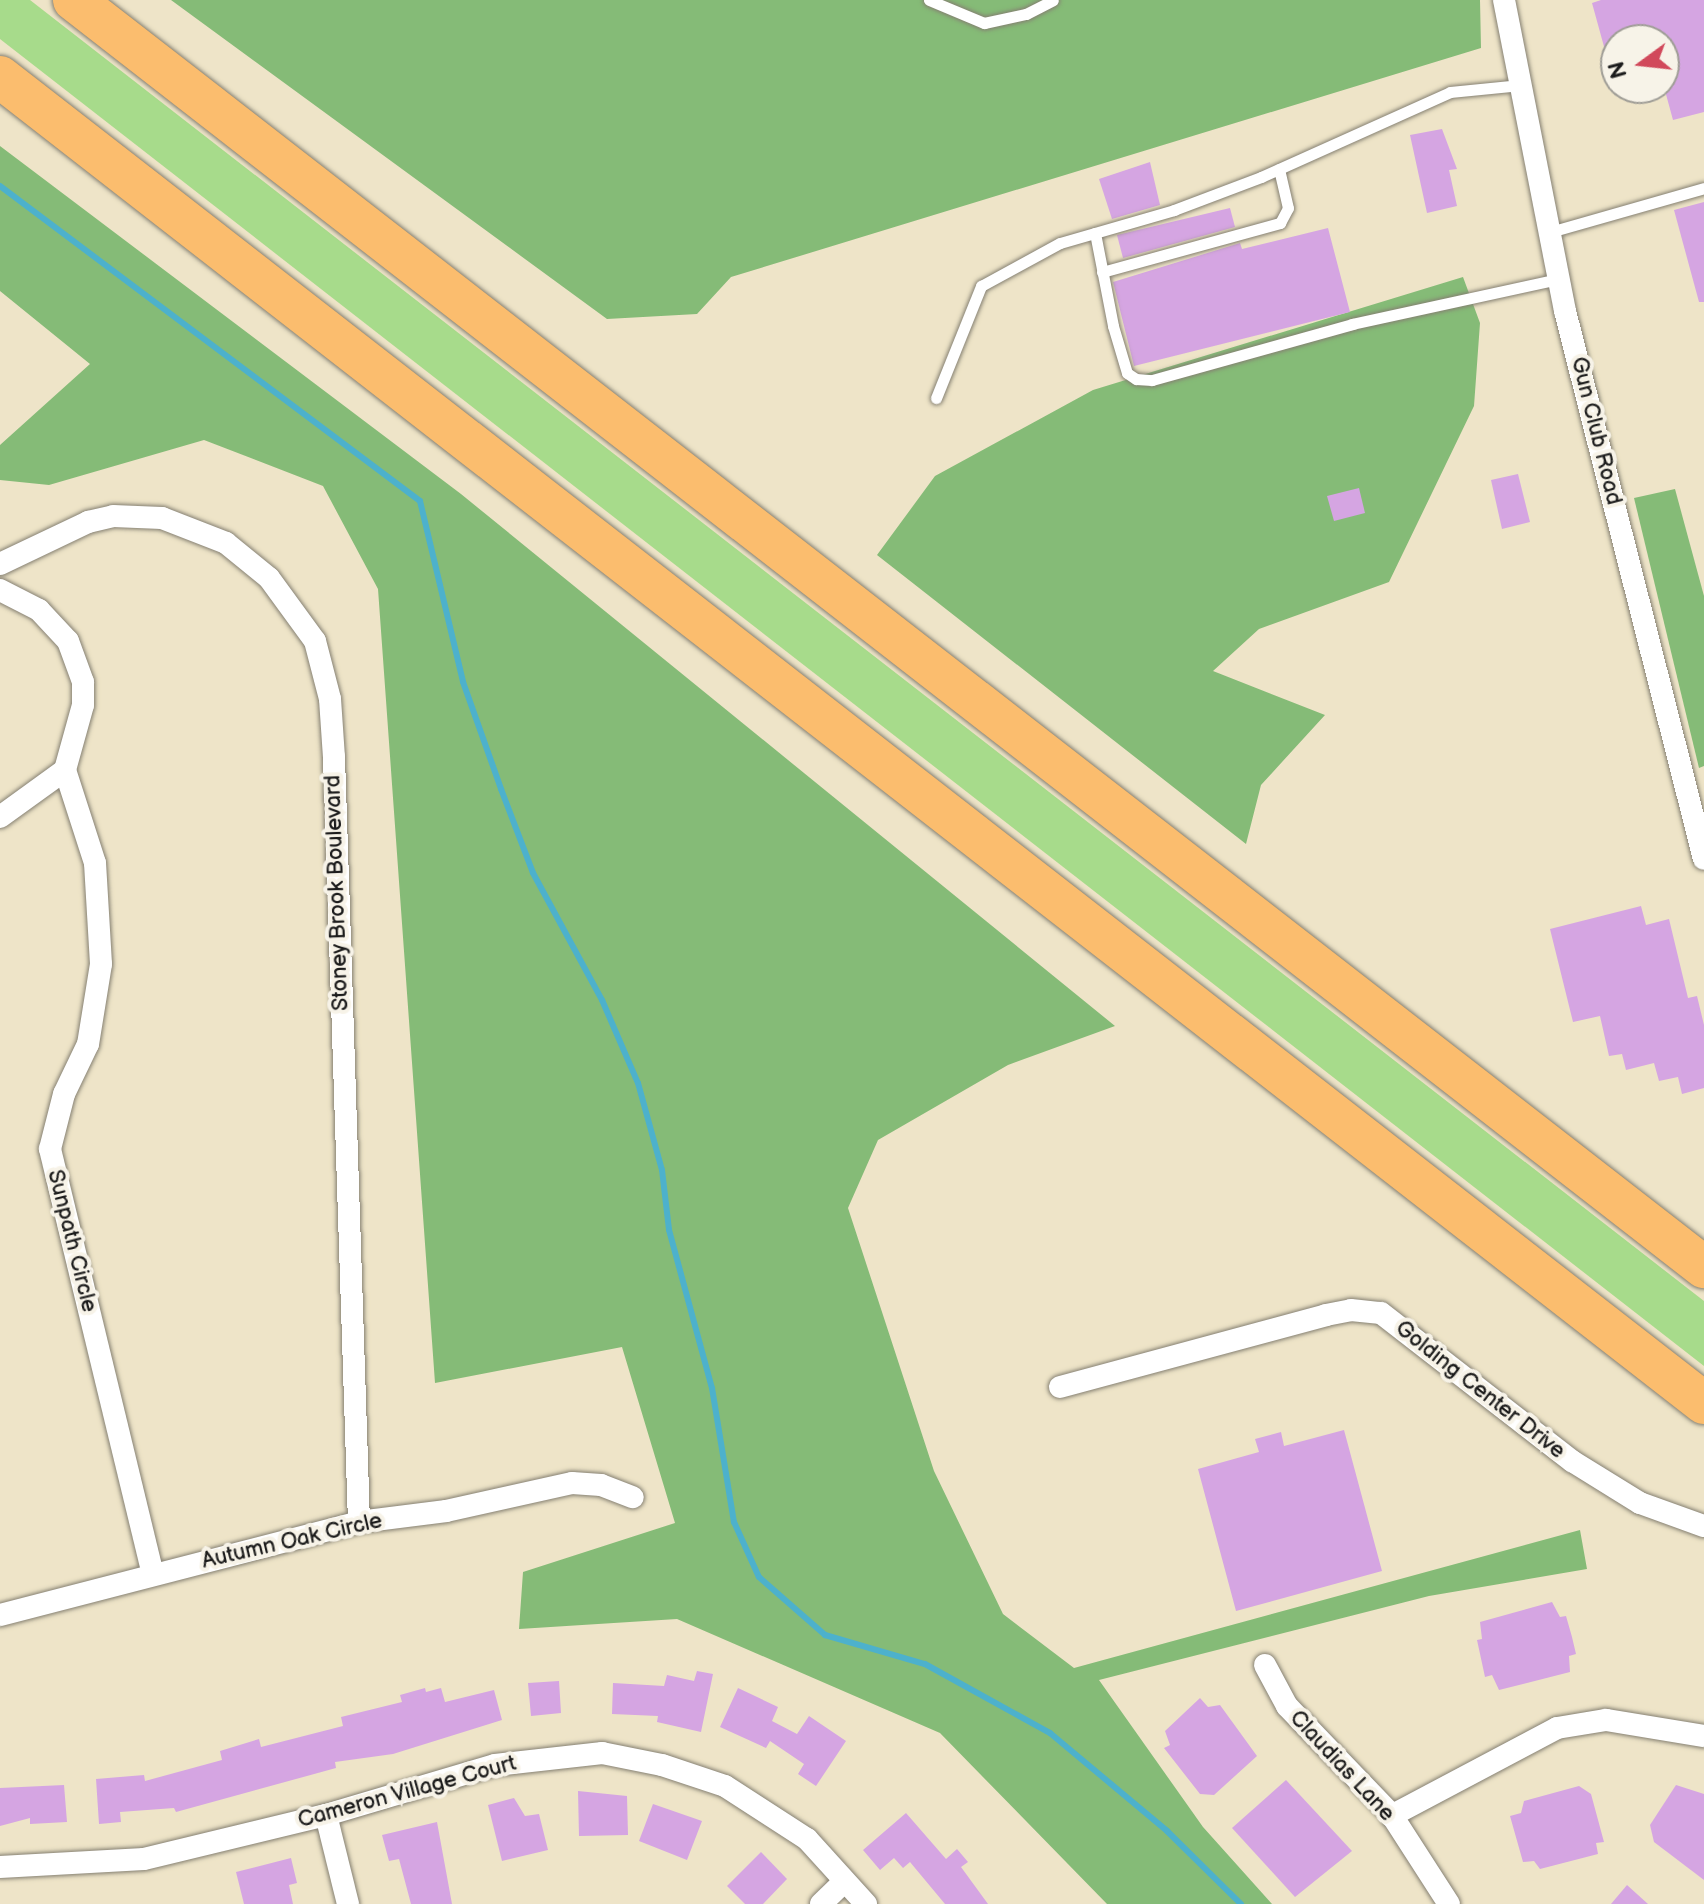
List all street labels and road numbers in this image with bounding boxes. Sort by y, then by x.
street label: Gun Club Road [1565,354,1627,508]
street label: Stoney Brook Boulevard [320,774,354,1012]
street label: Sunpath Circle [42,1167,102,1315]
street label: Golding Center Drive [1390,1315,1570,1465]
street label: Autumn Oak Circle [199,1507,385,1575]
street label: Claudias Lane [1284,1705,1400,1827]
street label: Cameron Village Court [295,1750,519,1834]

